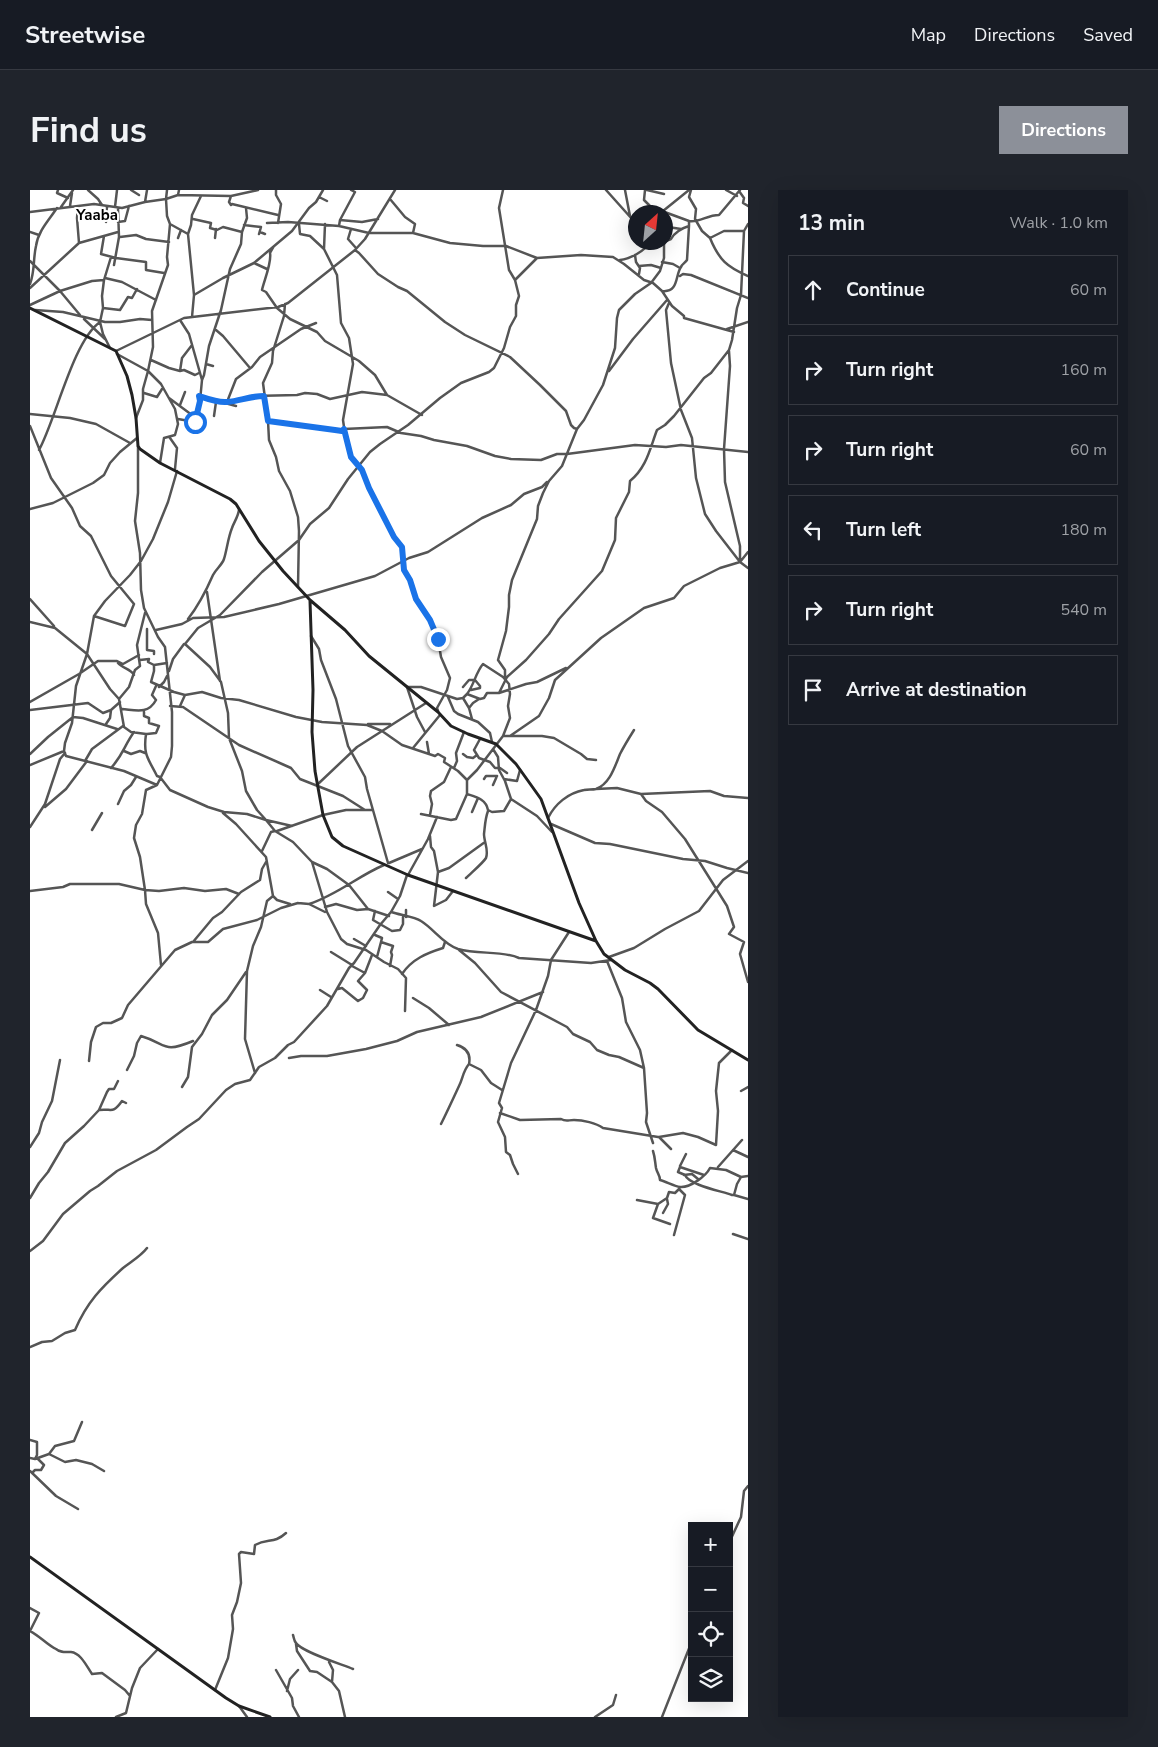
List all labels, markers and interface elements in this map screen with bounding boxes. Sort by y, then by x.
text: Streetwise [25,19,145,51]
text: Map [911,23,946,47]
text: Directions [974,23,1055,47]
text: Saved [1083,23,1133,47]
button: Directions [999,106,1128,154]
text: Find us [30,107,147,154]
district label: Yaaba [75,205,118,225]
north arrow [628,205,673,250]
text: 13 min [798,209,865,237]
text: Walk · 1.0 km [1010,212,1108,234]
icon: ahead [799,276,827,304]
text: Continue [846,277,925,303]
text: 60 m [1070,279,1107,301]
icon: right [799,356,827,384]
text: Turn right [846,357,933,383]
text: 160 m [1060,359,1107,381]
route start [184,411,207,434]
icon: right [799,436,827,464]
text: Turn right [846,437,933,463]
text: 60 m [1070,439,1107,461]
icon: left [799,516,827,544]
text: Turn left [846,517,921,543]
text: 180 m [1060,519,1107,541]
icon: right [799,596,827,624]
text: Turn right [846,597,933,623]
text: 540 m [1060,599,1107,621]
route end [427,628,450,651]
icon: arrive [799,676,827,704]
text: Arrive at destination [846,677,1027,703]
map controls [688,1522,733,1702]
button: + [688,1522,733,1567]
button: − [688,1567,733,1612]
button: locate [688,1612,733,1657]
button: layers [688,1657,733,1702]

